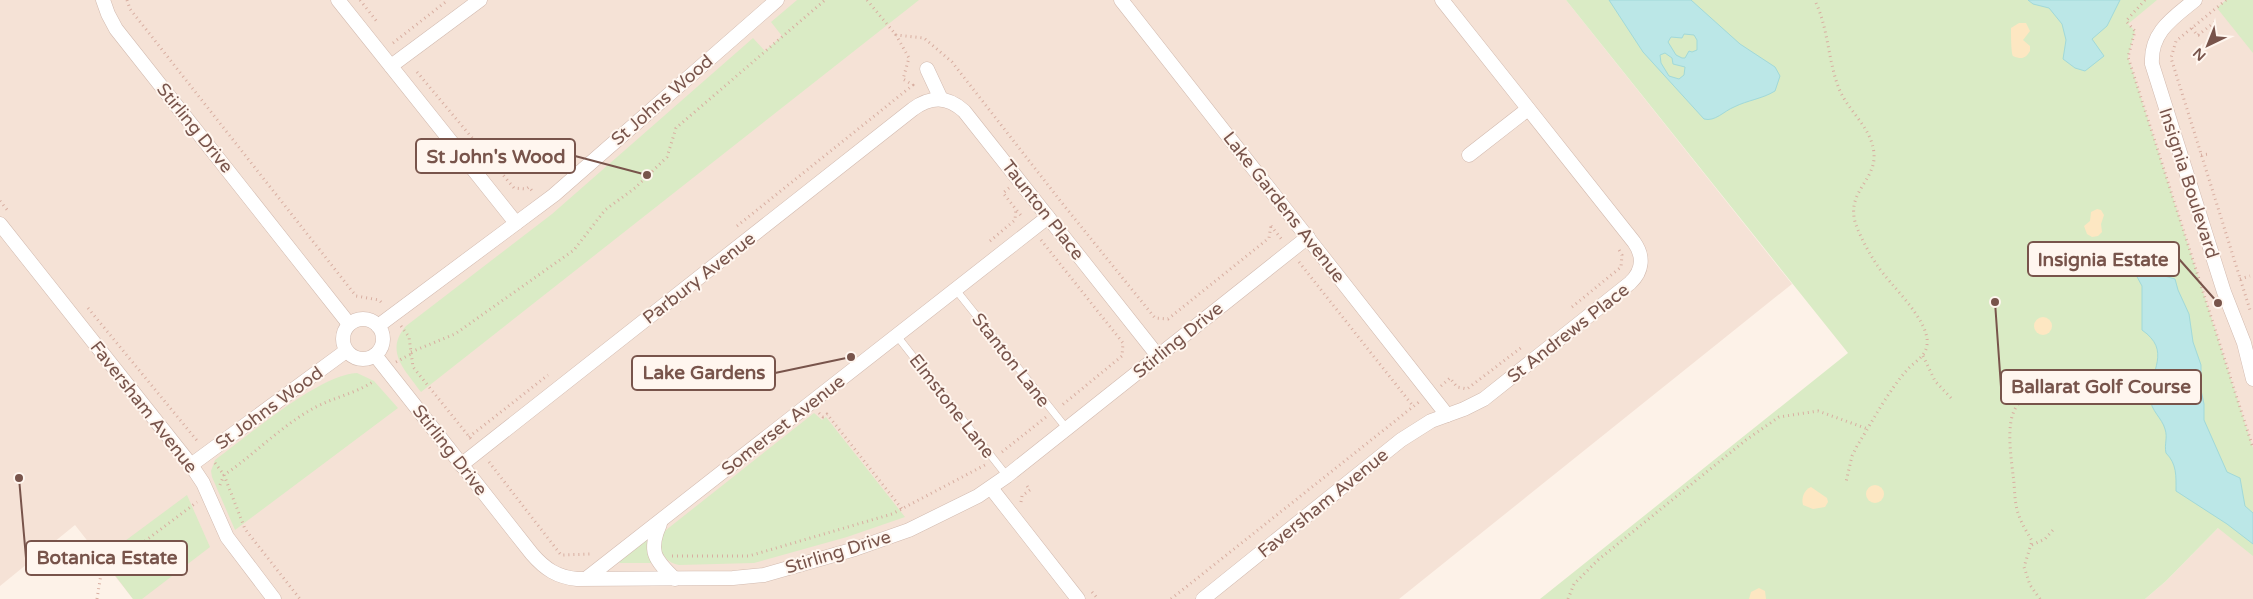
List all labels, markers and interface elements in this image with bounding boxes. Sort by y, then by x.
north arrow [2183,20,2233,70]
text: N [2190,44,2209,64]
street label: St Johns Wood [607,50,717,150]
street label: Stirling Drive [152,79,238,177]
street label: Insignia Boulevard [2154,105,2224,261]
street label: Lake Gardens Avenue [1218,127,1350,287]
callout: St John's Wood [416,139,575,173]
text: St John's Wood [427,146,565,168]
street label: Taunton Place [997,156,1089,264]
street label: Parbury Avenue [638,227,760,329]
callout: Insignia Estate [2028,242,2179,276]
text: Insignia Estate [2037,249,2169,272]
street label: St Andrews Place [1503,279,1633,387]
street label: Stirling Drive [1129,297,1227,383]
street label: Stanton Lane [967,309,1055,411]
street label: Faversham Avenue [86,337,202,477]
street label: Elmstone Lane [904,349,1000,463]
callout: Lake Gardens [632,356,775,390]
street label: St Johns Wood [211,362,327,454]
text: Lake Gardens [643,362,766,384]
street label: Somerset Avenue [717,370,849,480]
callout: Ballarat Golf Course [2001,370,2201,404]
text: Ballarat Golf Course [2011,376,2191,398]
street label: Stirling Drive [408,400,492,500]
street label: Faversham Avenue [1253,444,1393,562]
street label: Stirling Drive [783,526,893,578]
callout: Botanica Estate [26,541,187,575]
text: Botanica Estate [36,547,178,569]

